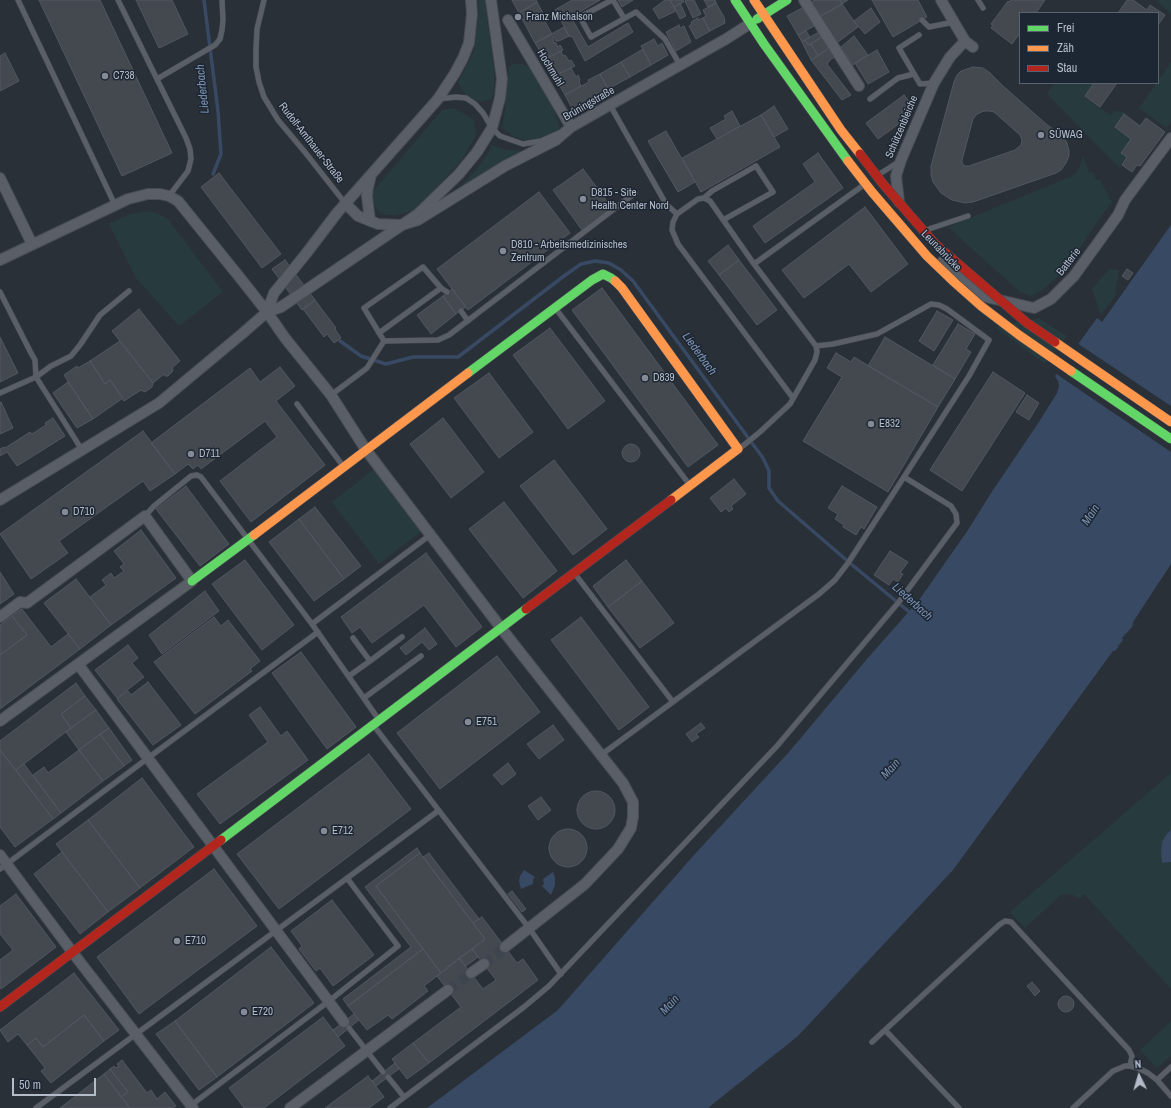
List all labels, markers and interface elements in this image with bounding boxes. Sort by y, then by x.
place label: Franz Michalson [526,10,593,24]
marker: Franz Michalson [513,12,523,22]
legend [1019,12,1159,84]
text: Frei [1057,20,1075,36]
text: Zäh [1057,40,1074,56]
street label: Hochmuhl [534,47,566,89]
text: Stau [1057,60,1077,76]
water label: Liederbach [193,64,213,114]
place label: C738 [113,69,135,83]
marker: C738 [100,71,110,81]
street label: Brüningstraße [561,84,617,124]
street label: Schützenbleiche [883,94,921,160]
street label: Rudolf-Amthauer-Straße [276,100,346,186]
place label: SÜWAG [1049,128,1083,142]
marker: SÜWAG [1036,130,1046,140]
place label: D815 - Site Health Center Nord [591,186,669,212]
marker: D815 - Site Health Center Nord [578,194,588,204]
street label: Leunabrücke [918,228,964,274]
place label: D810 - Arbeitsmedizinisches Zentrum [511,238,627,264]
street label: Batterie [1054,245,1084,279]
marker: D810 - Arbeitsmedizinisches Zentrum [498,246,508,256]
water label: Liederbach [679,330,719,378]
place label: D839 [653,371,675,385]
marker: D839 [640,373,650,383]
place label: E832 [879,417,900,431]
marker: E832 [866,419,876,429]
place label: D711 [199,447,220,461]
marker: D711 [186,449,196,459]
water label: Main [1079,502,1103,528]
place label: D710 [73,505,95,519]
marker: D710 [60,507,70,517]
water label: Liederbach [889,580,935,624]
place label: E751 [476,715,497,729]
marker: E751 [463,717,473,727]
water label: Main [878,756,904,782]
place label: E712 [332,824,353,838]
marker: E712 [319,826,329,836]
place label: E710 [185,934,206,948]
marker: E710 [172,936,182,946]
water label: Main [657,992,683,1018]
place label: E720 [252,1005,273,1019]
marker: E720 [239,1007,249,1017]
north arrow [1119,1056,1159,1096]
text: N [1134,1057,1142,1071]
scale bar [14,1070,98,1096]
text: 50 m [19,1077,41,1093]

